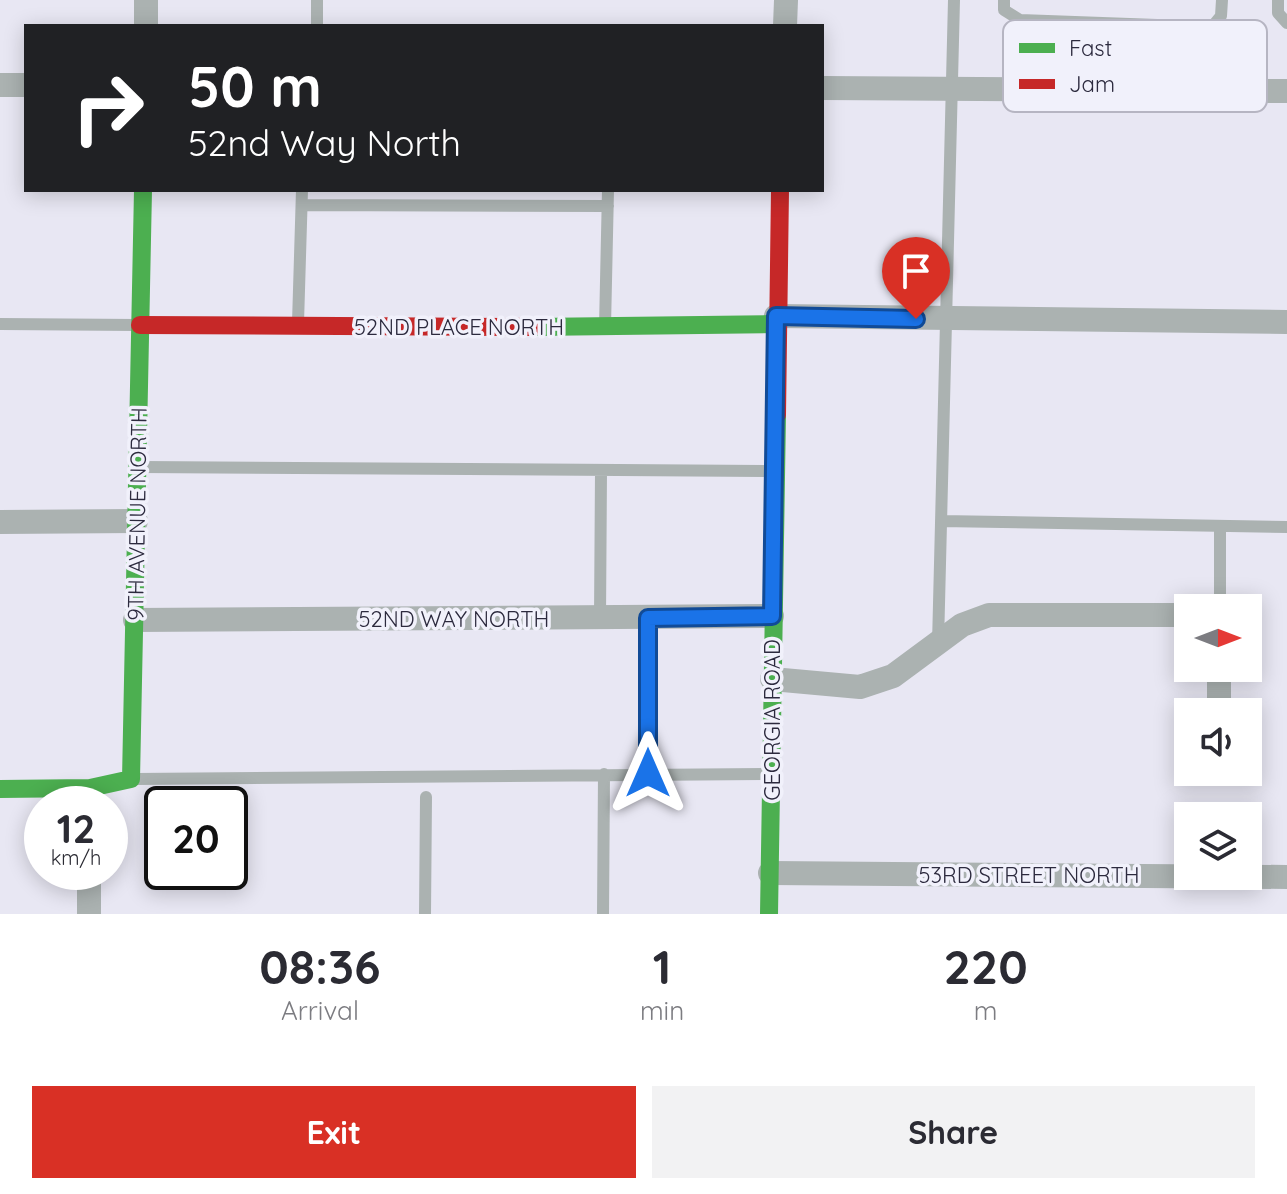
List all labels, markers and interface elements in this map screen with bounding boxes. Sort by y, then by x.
legend [1003,20,1267,112]
text: Fast [1069,34,1112,62]
text: 50 m [188,51,322,121]
icon: right [56,56,160,160]
text: Jam [1069,70,1115,98]
text: 52nd Way North [188,120,461,165]
pin [882,237,950,319]
icon: arrive [894,249,938,293]
street label: 52ND PLACE NORTH [354,313,564,341]
street label: 9TH AVENUE NORTH [121,407,153,621]
north arrow [1174,594,1262,682]
map controls [1174,594,1262,890]
street label: 52ND WAY NORTH [359,605,549,633]
street label: GEORGIA ROAD [758,639,786,801]
button: sound [1174,698,1262,786]
position arrow [606,731,690,815]
speed limit sign: 20 [144,786,248,890]
button: layers [1174,802,1262,890]
text: 12 [57,803,95,853]
text: km/h [51,845,101,870]
street label: 53RD STREET NORTH [918,861,1140,889]
text: 08:36 [259,936,381,996]
text: 1 [653,936,671,996]
text: 220 [944,936,1028,996]
text: Arrival [281,994,359,1027]
text: min [640,994,684,1027]
text: m [974,994,997,1027]
button: Exit [32,1086,636,1178]
button: Share [652,1086,1255,1178]

